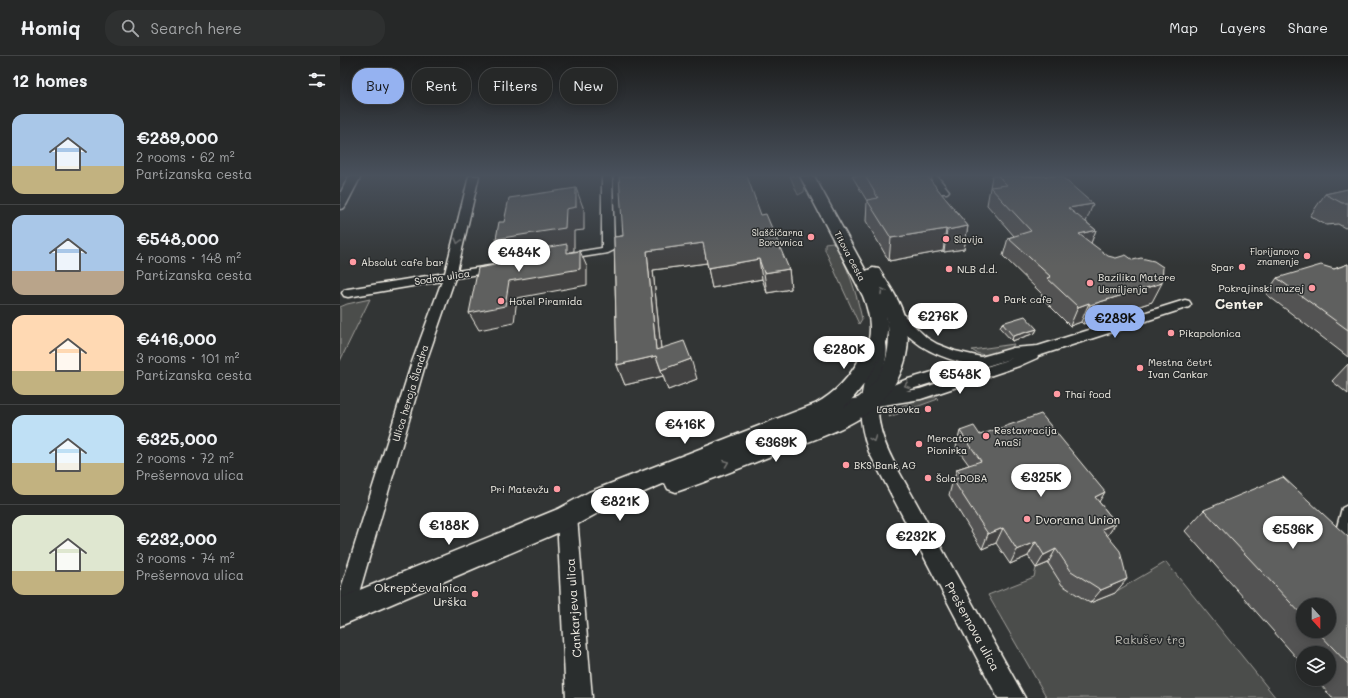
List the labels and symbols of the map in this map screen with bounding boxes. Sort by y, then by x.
place label: Slaščičarna Borovnica [752,227,803,248]
street label: Titova cesta [832,229,868,283]
marker: Slaščičarna Borovnica [806,232,816,242]
marker: Slavija [941,234,951,244]
place label: Slavija [954,234,983,245]
one-way arrow [455,238,463,245]
pin: €484K [491,239,547,273]
place label: Florijanovo znamenje [1250,246,1300,267]
marker: Florijanovo znamenje [1302,251,1312,261]
place label: Absolut cafe bar [361,255,444,269]
marker: Absolut cafe bar [348,257,358,267]
place label: Spar [1211,260,1234,274]
place label: NLB d.d. [957,262,998,276]
marker: Spar [1237,262,1247,272]
marker: NLB d.d. [944,264,954,274]
street label: Sodna ulica [413,266,471,288]
place label: Bazilika Matere Usmiljenja [1098,270,1175,296]
marker: Bazilika Matere Usmiljenja [1085,278,1095,288]
place label: Pokrajinski muzej [1218,281,1304,295]
marker: Pokrajinski muzej [1307,283,1317,293]
one-way arrow [881,288,888,295]
place label: Park cafe [1004,292,1052,306]
place label: Hotel Piramida [509,294,582,308]
marker: Park cafe [991,294,1001,304]
district label: Center [1215,294,1263,313]
marker: Hotel Piramida [496,296,506,306]
pin: €276K [910,303,966,337]
pin: €289K [1087,305,1143,339]
place label: Pikapolonica [1179,326,1241,340]
marker: Pikapolonica [1166,328,1176,338]
pin: €280K [816,336,872,370]
street label: Ulica heroja Šlandra [389,343,431,443]
place label: Mestna četrt Ivan Cankar [1148,355,1212,381]
pin: €548K [932,361,988,395]
marker: Mestna četrt Ivan Cankar [1135,363,1145,373]
one-way arrow [903,381,910,389]
place label: Thai food [1065,387,1111,401]
marker: Thai food [1052,389,1062,399]
place label: Lastovka [876,402,920,416]
marker: Lastovka [923,404,933,414]
pin: €416K [657,411,713,445]
place label: Restavracija AnaSi [994,423,1057,449]
pin: €369K [748,429,804,463]
place label: Mercator Pionirka [927,431,974,457]
marker: Restavracija AnaSi [981,431,991,441]
one-way arrow [869,436,877,443]
marker: Mercator Pionirka [914,439,924,449]
place label: BKS Bank AG [854,458,917,472]
one-way arrow [722,460,729,468]
marker: BKS Bank AG [841,460,851,470]
pin: €325K [1013,464,1069,498]
place label: Šola DOBA [936,471,987,485]
marker: Šola DOBA [923,473,933,483]
place label: Pri Matevžu [491,482,549,496]
marker: Pri Matevžu [552,484,562,494]
pin: €821K [592,488,648,522]
place label: Dvorana Union [1035,511,1120,527]
pin: €188K [421,512,477,546]
marker: Dvorana Union [1022,514,1032,524]
pin: €536K [1265,516,1321,550]
pin: €232K [888,523,944,557]
street label: Cankarjeva ulica [562,558,584,658]
place label: Okrepčevalnica Urška [374,579,467,609]
street label: Prešernova ulica [942,579,1004,673]
marker: Okrepčevalnica Urška [470,589,480,599]
north arrow [1296,598,1336,638]
park label: Rakušev trg [1115,631,1185,647]

